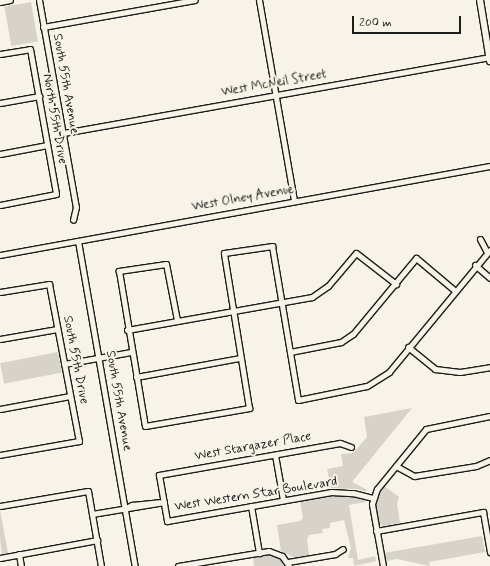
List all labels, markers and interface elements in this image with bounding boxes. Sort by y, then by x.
scale bar [354,8,463,34]
text: 200 m [359,15,392,31]
street label: South 55th Avenue [48,33,82,135]
street label: West McNeil Street [219,67,329,101]
street label: North 55th Drive [38,73,70,165]
street label: West Olney Avenue [190,182,296,216]
street label: South 55th Drive [59,315,91,405]
street label: South 55th Avenue [101,350,135,452]
street label: West Stargazer Place [194,429,312,465]
street label: West Western Star Boulevard [176,475,336,515]

